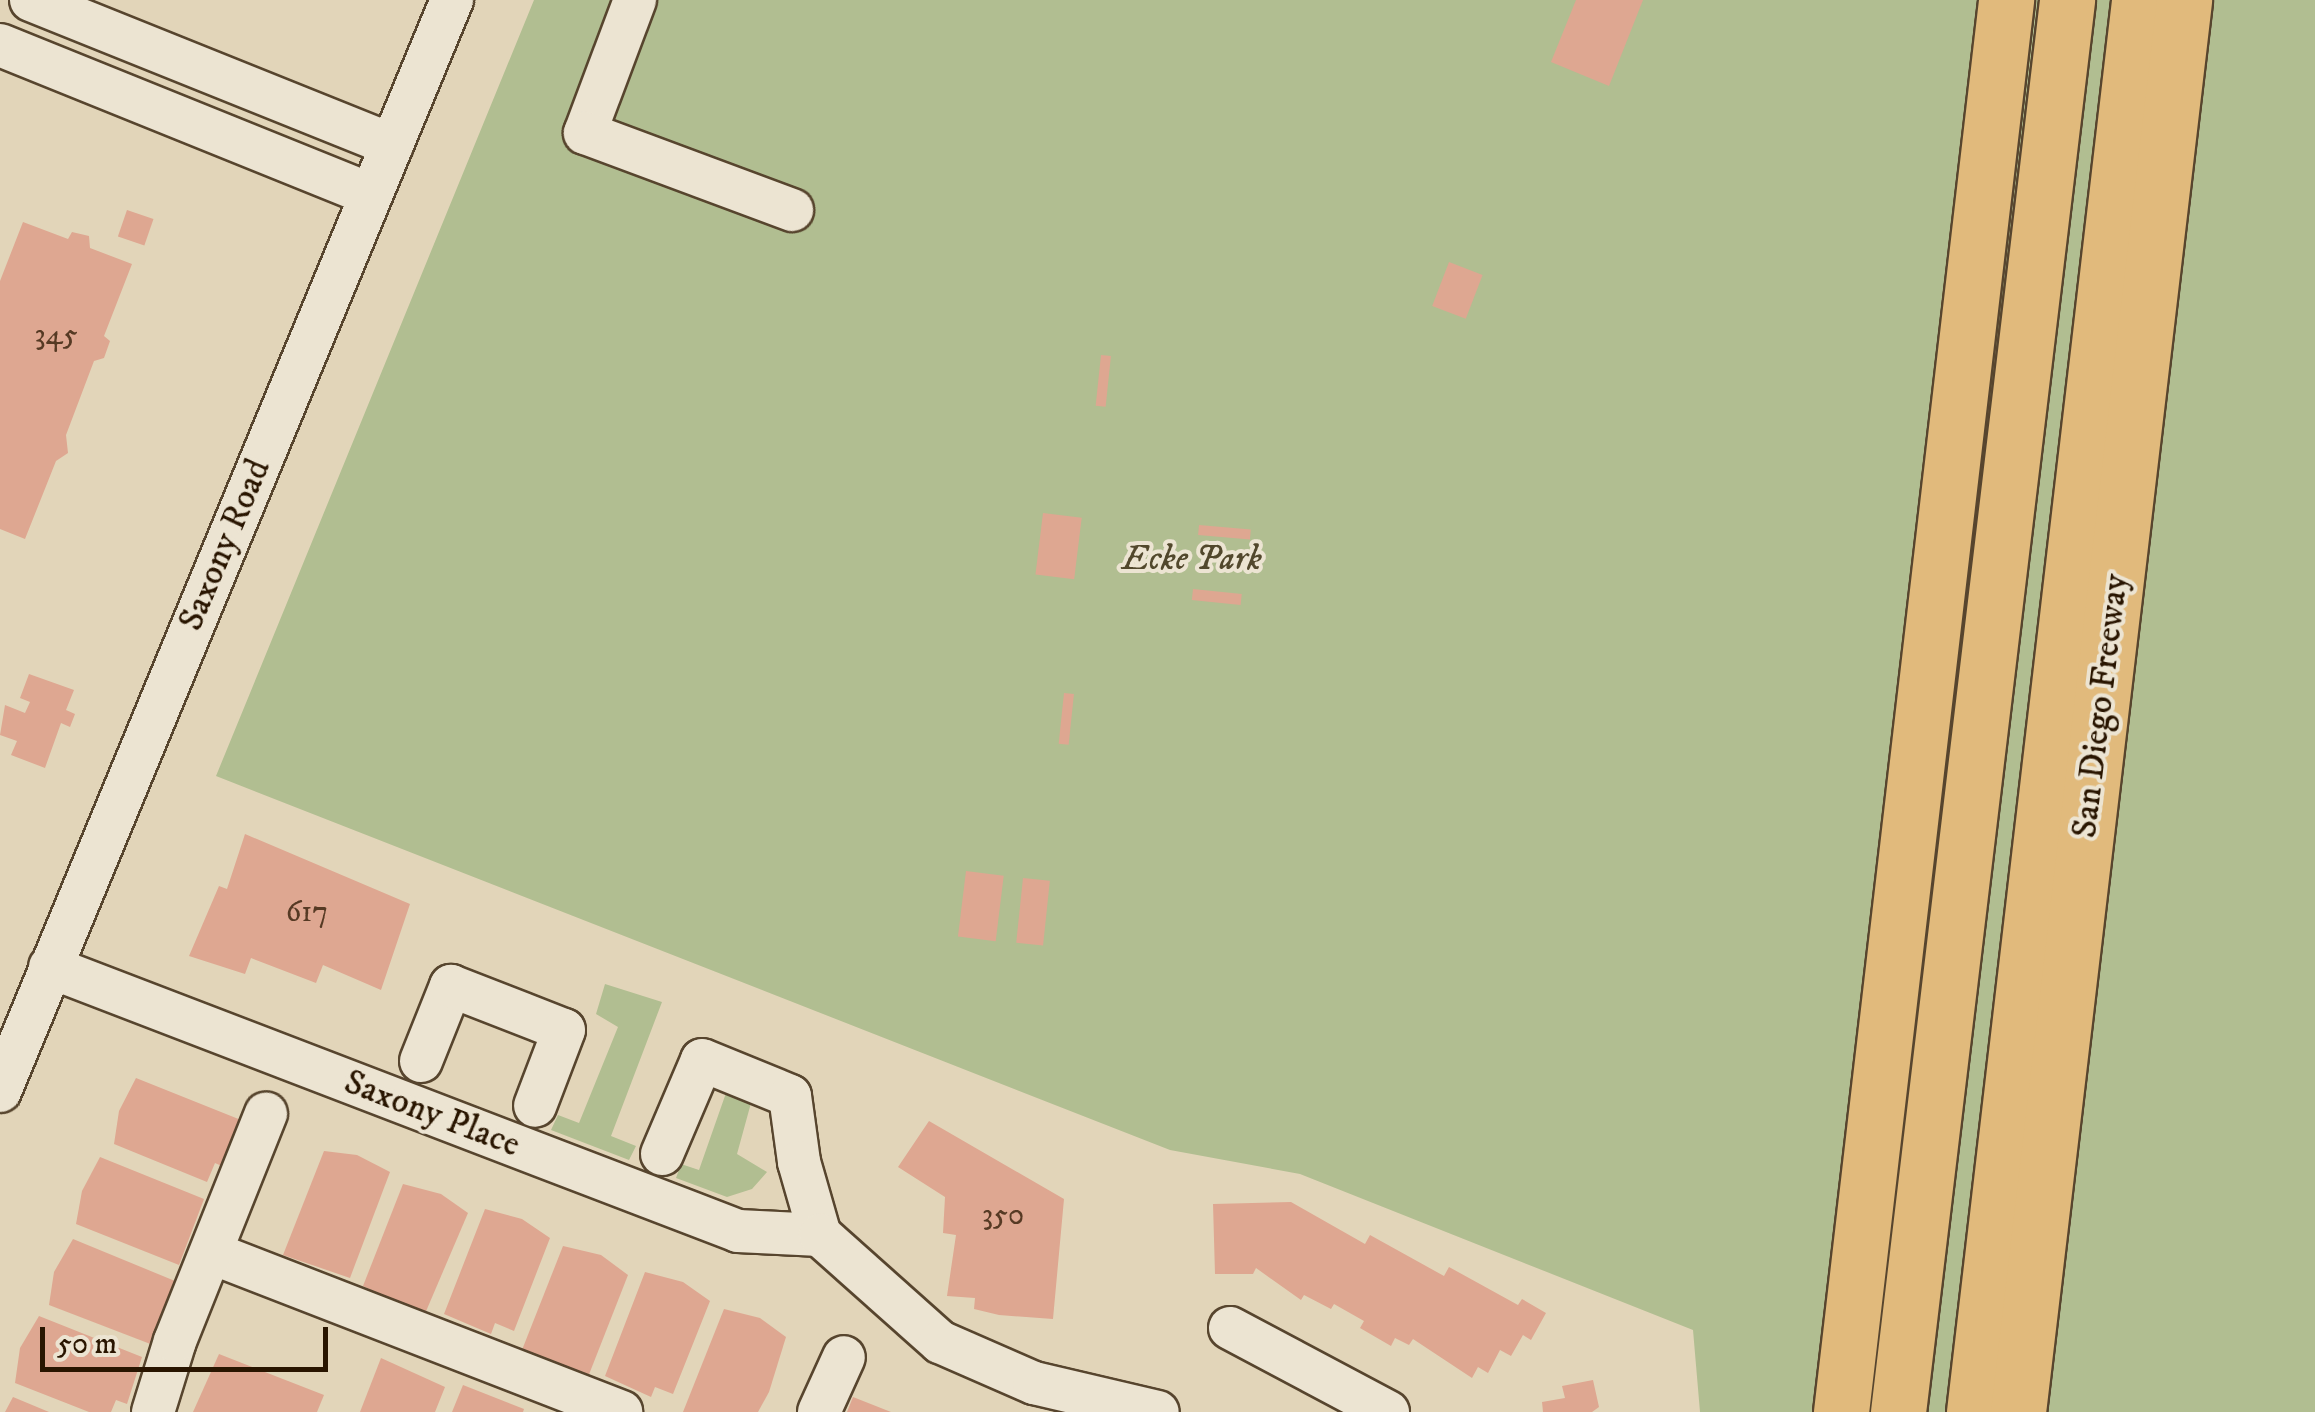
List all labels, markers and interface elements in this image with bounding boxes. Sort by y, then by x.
house number: 345 [34,318,78,354]
street label: Saxony Road [170,453,280,637]
park label: Ecke Park [1122,538,1262,580]
street label: San Diego Freeway [2064,572,2138,840]
house number: 617 [286,895,328,931]
street label: Saxony Place [338,1061,526,1167]
house number: 350 [982,1198,1024,1234]
scale bar [45,1307,332,1369]
text: 50 m [57,1326,117,1363]

